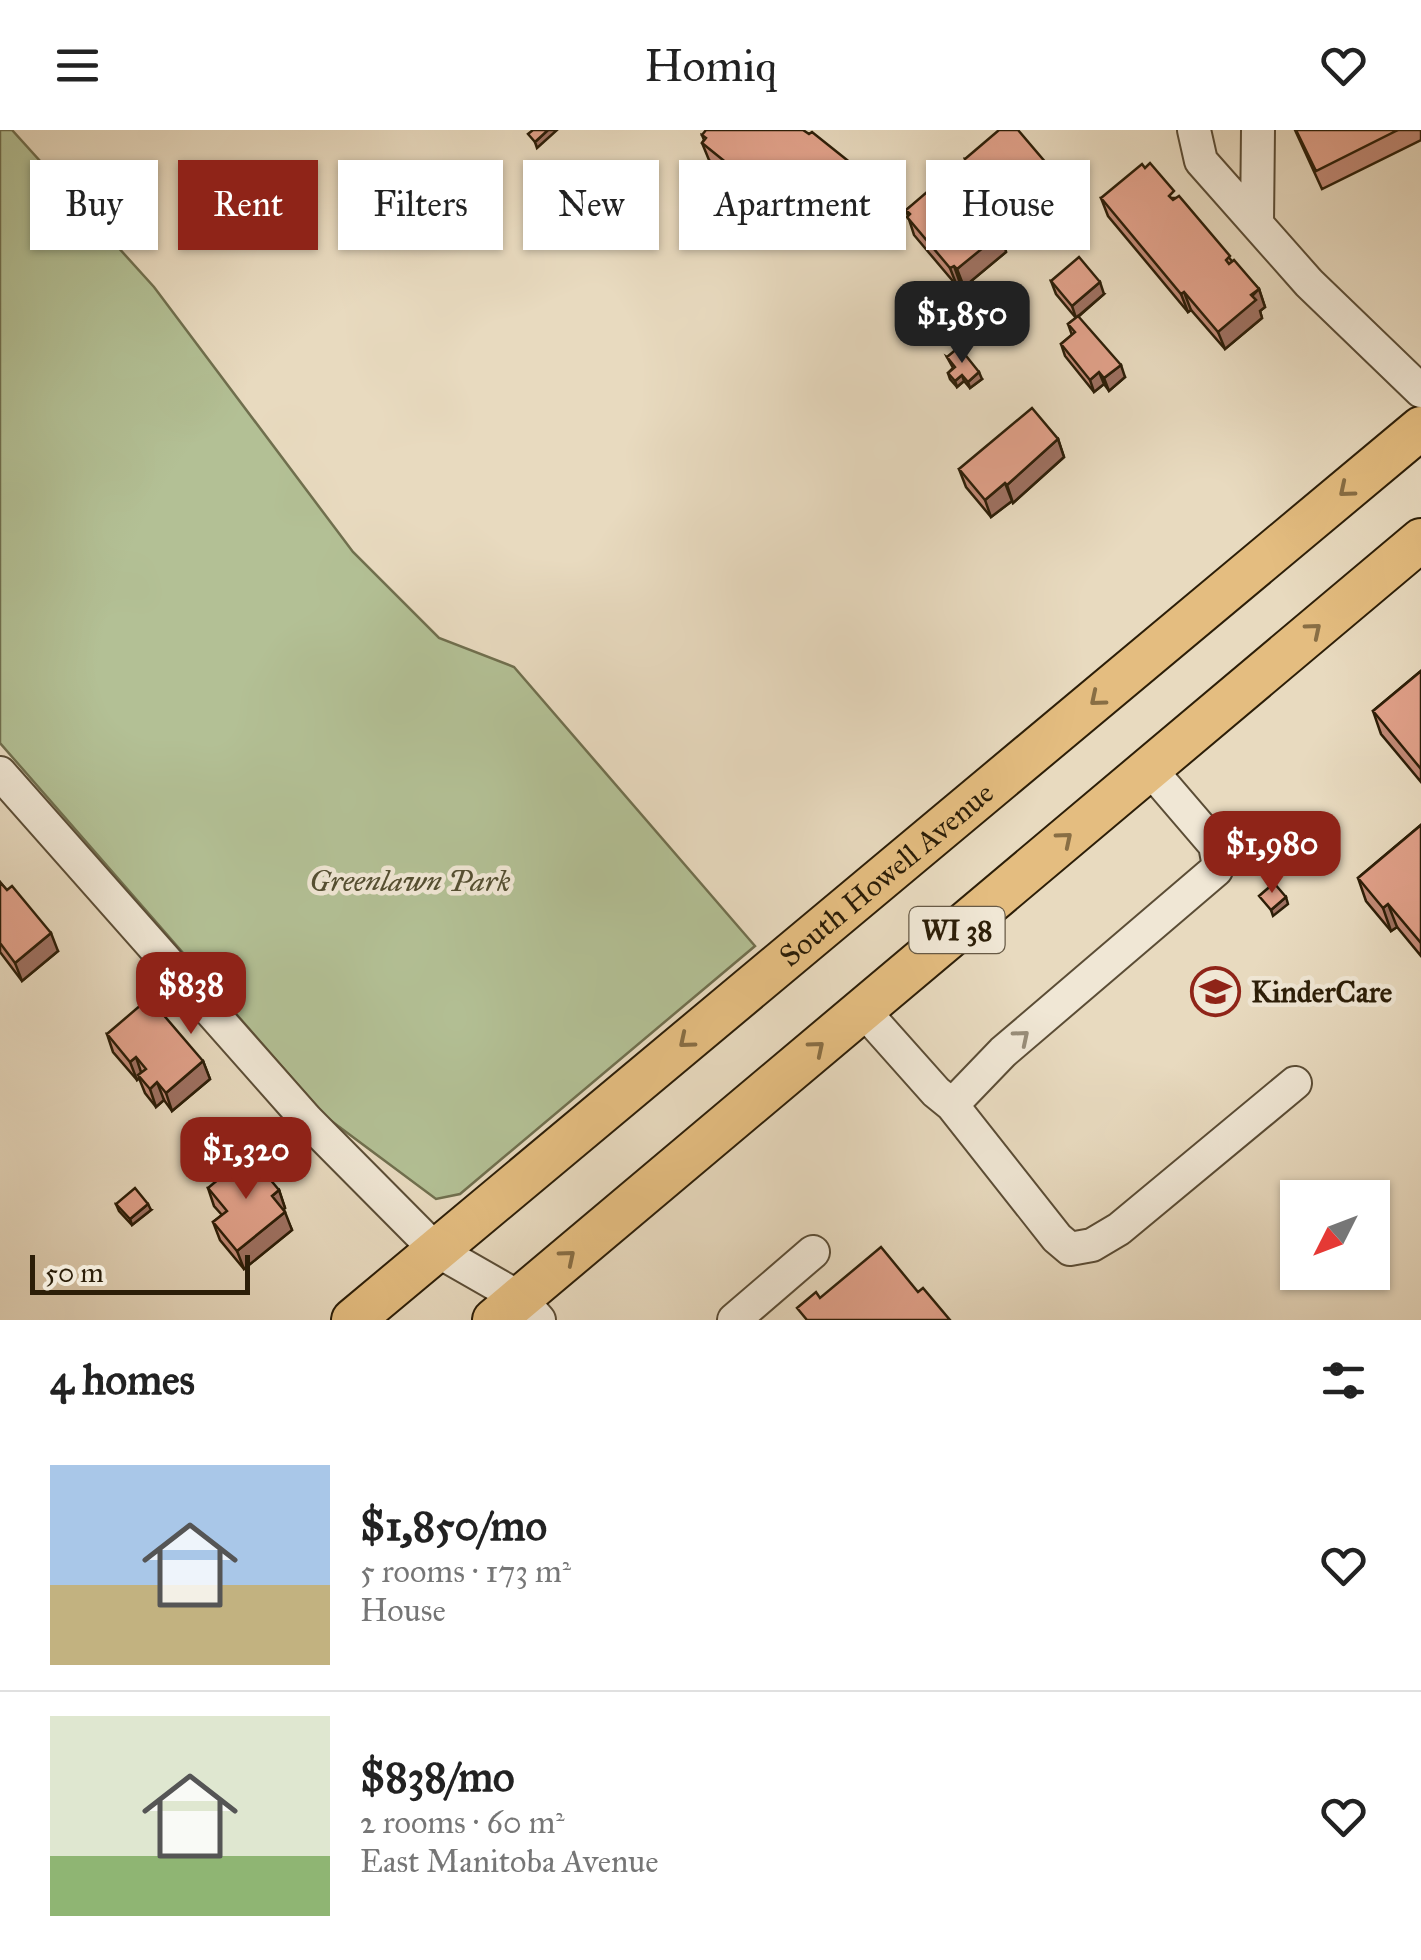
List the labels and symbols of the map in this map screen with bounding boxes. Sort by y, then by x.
pin: $1,850 [881,281,1043,366]
one-way arrow [1340,479,1358,497]
one-way arrow [1303,623,1321,641]
one-way arrow [1090,687,1108,705]
street label: South Howell Avenue [772,775,1001,974]
pin: $1,980 [1191,811,1353,896]
one-way arrow [1054,832,1072,850]
park label: Greenlawn Park [309,863,511,899]
road number: WI 38 [910,907,1004,953]
pin: $838 [132,952,250,1037]
school or university icon: KinderCare [1190,966,1242,1018]
place label: KinderCare [1251,974,1393,1010]
one-way arrow [679,1030,697,1048]
one-way arrow [1010,1030,1028,1048]
one-way arrow [805,1042,824,1060]
pin: $1,320 [165,1117,327,1202]
north arrow [1280,1180,1390,1290]
scale bar [30,1250,250,1294]
one-way arrow [557,1251,575,1269]

